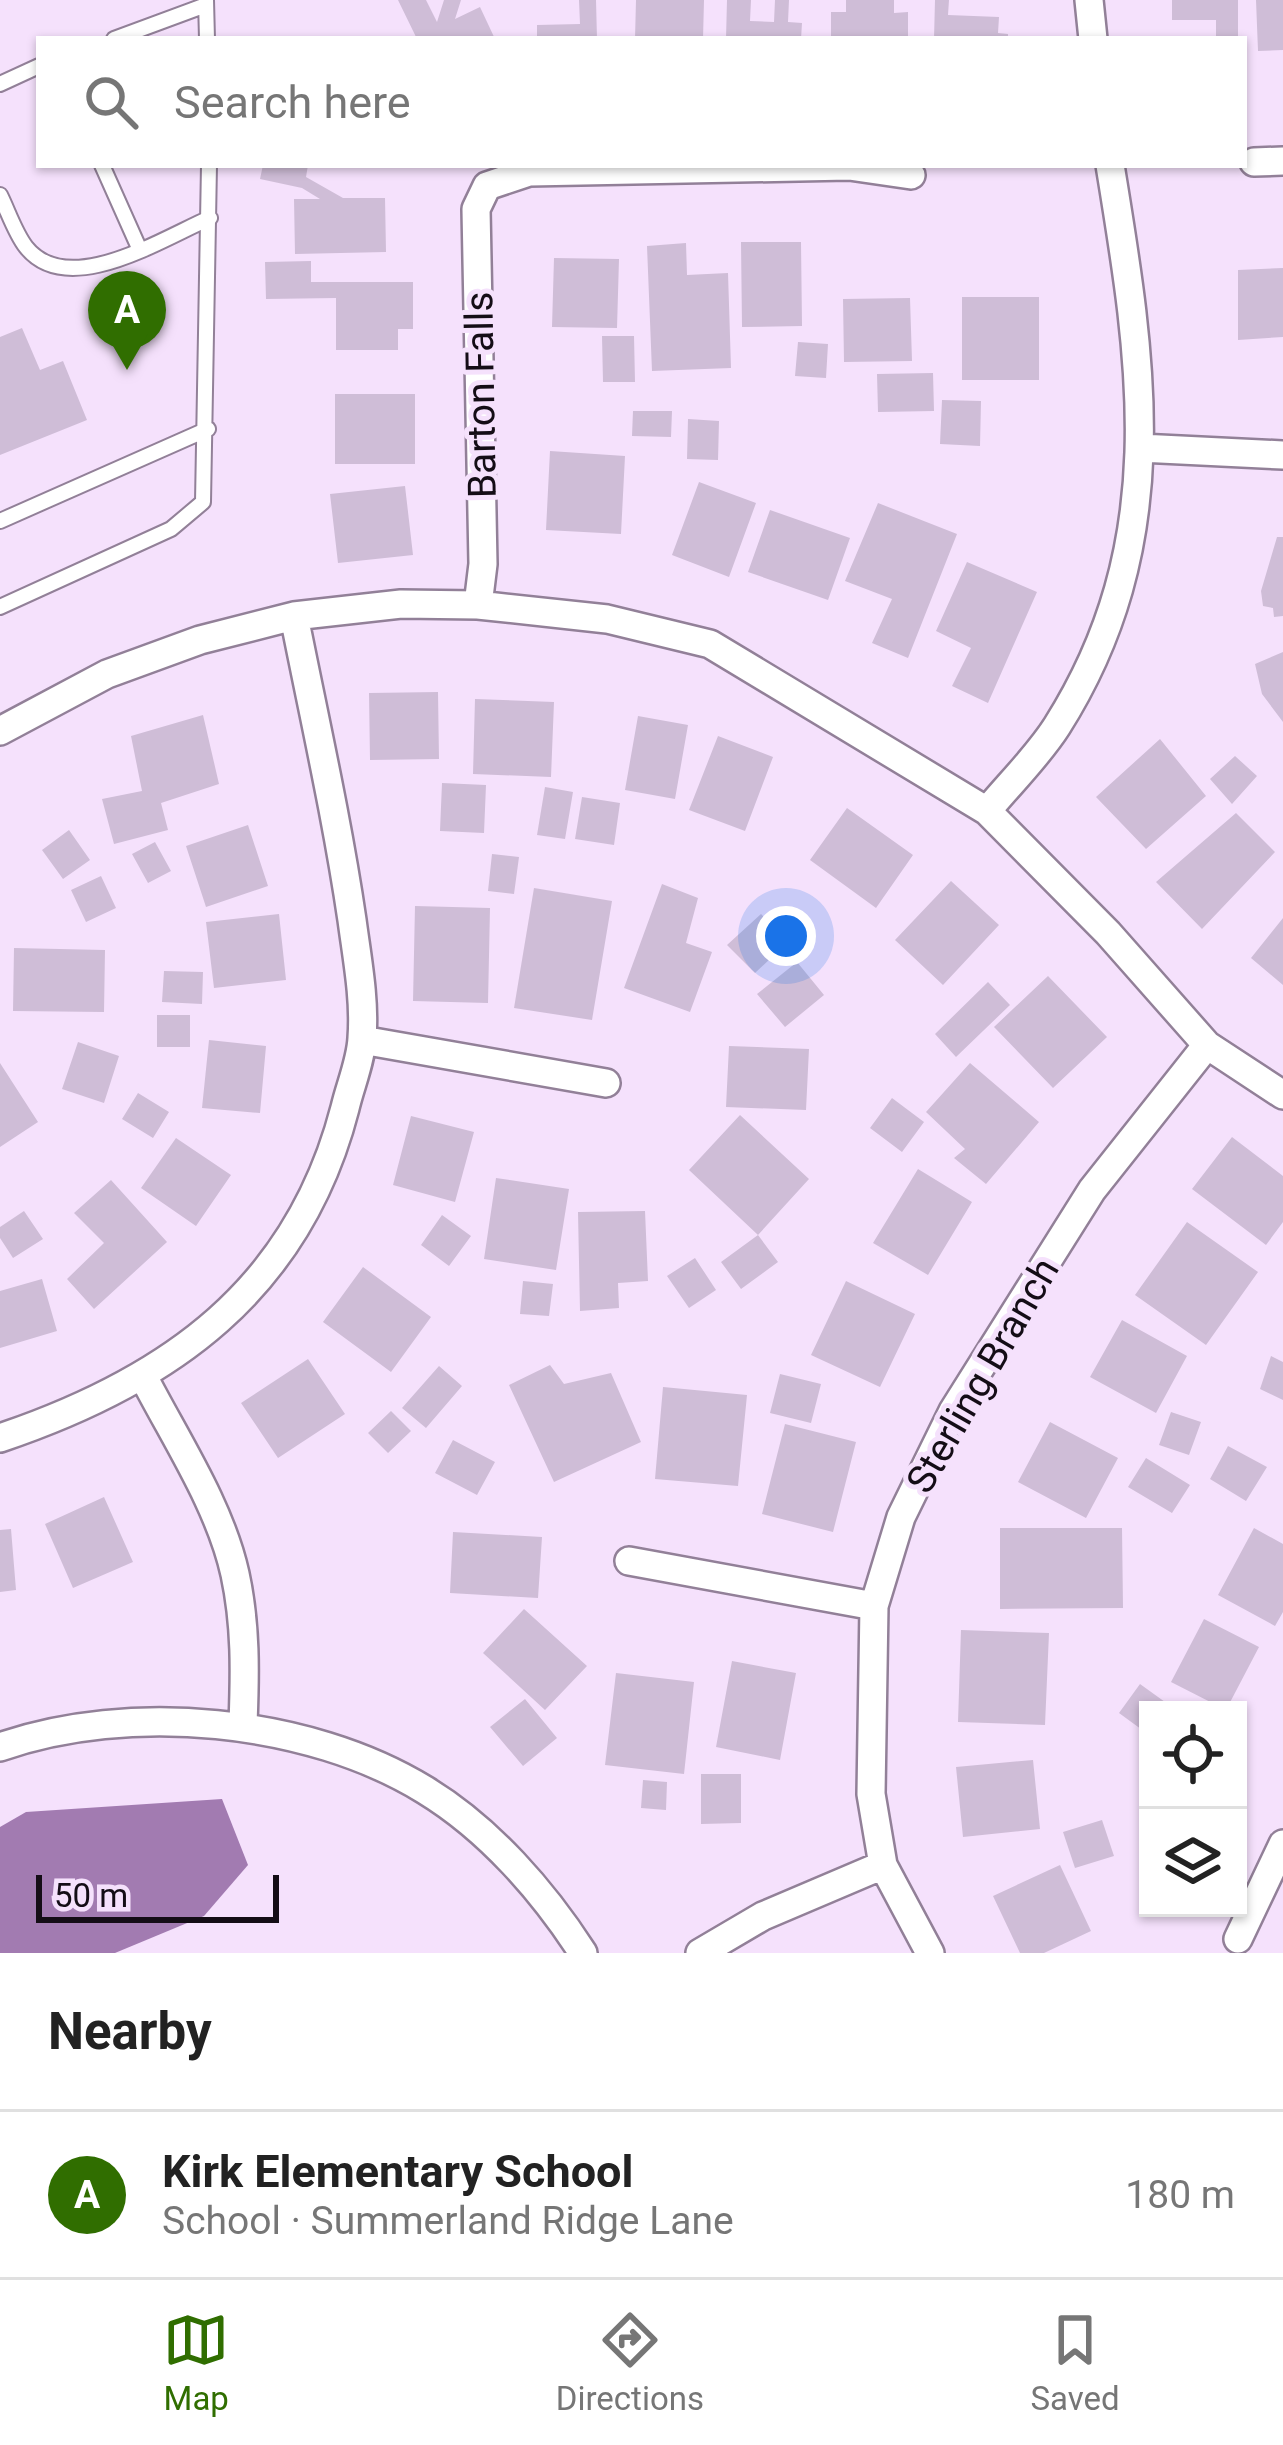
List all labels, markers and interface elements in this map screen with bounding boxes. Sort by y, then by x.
search box [36,36,1247,168]
icon: search [78,69,144,135]
text: Search here [174,76,411,129]
pin: A [88,271,166,370]
street label: Barton Falls [456,291,506,499]
your location [756,906,816,966]
street label: Sterling Branch [897,1250,1069,1501]
map controls [1139,1701,1247,1917]
button: locate [1139,1701,1247,1809]
button: layers [1139,1809,1247,1917]
scale bar [36,1869,279,1922]
text: 50 m [54,1876,128,1915]
text: Nearby [48,2002,212,2061]
text: Kirk Elementary School [162,2145,633,2198]
text: A [74,2172,100,2218]
text: 180 m [1125,2172,1235,2218]
text: School · Summerland Ridge Lane [162,2198,734,2244]
tab: Map [163,2307,229,2418]
tab: Directions [556,2307,704,2418]
tab: Saved [1031,2307,1120,2418]

